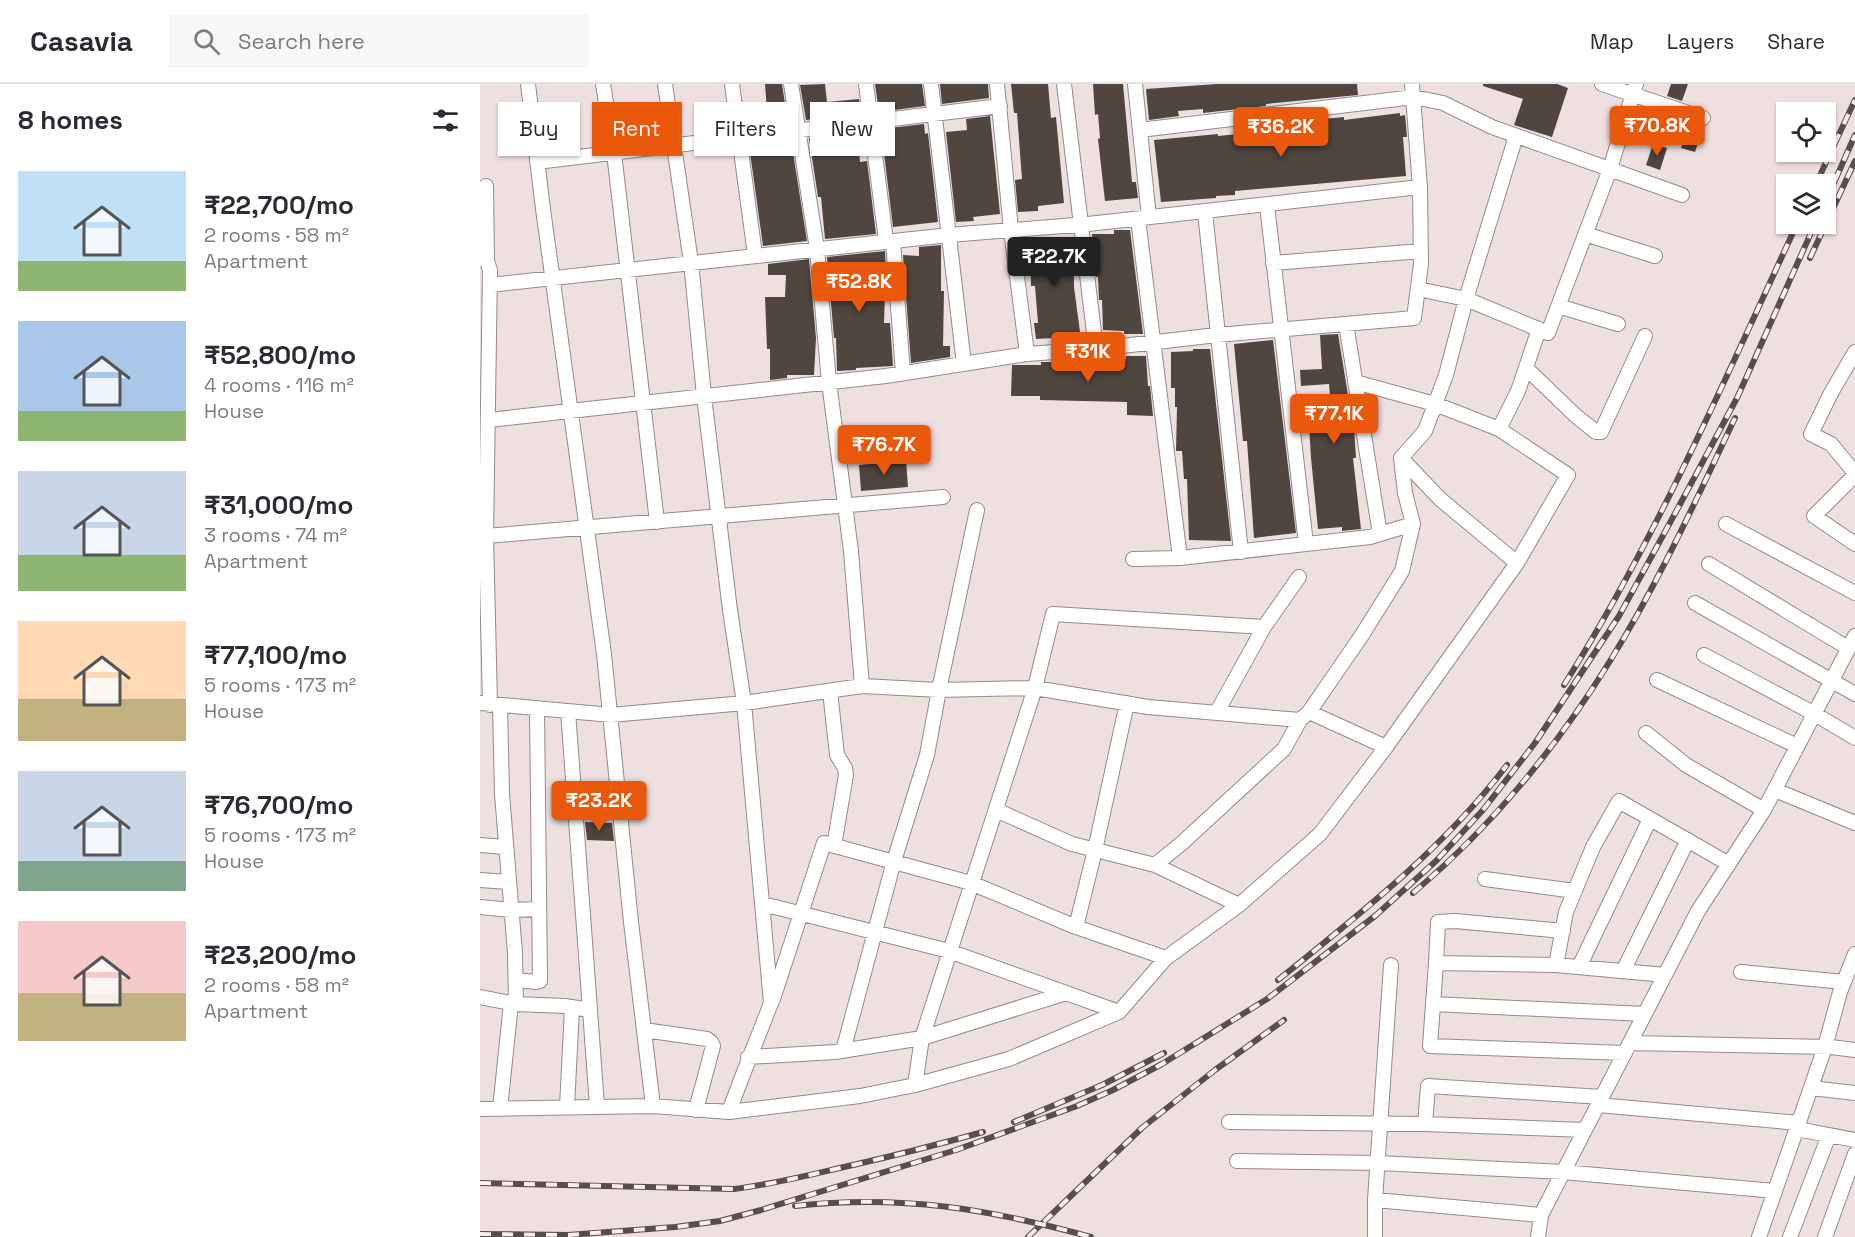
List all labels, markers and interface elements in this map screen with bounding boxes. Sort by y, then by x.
search box [169,14,589,68]
text: Casavia [30,23,133,59]
icon: search [190,25,223,58]
text: Search here [238,27,365,55]
text: Map [1590,28,1634,55]
text: Layers [1667,28,1734,55]
text: Share [1767,28,1825,55]
chip: Buy [498,102,580,156]
chip: Rent [592,102,682,156]
chip: Filters [694,102,798,156]
chip: New [810,102,895,156]
map controls [1776,102,1836,234]
button: locate [1776,102,1836,162]
text: 8 homes [18,103,123,137]
icon: filters [429,104,462,137]
pin: ₹70.8K [1608,106,1706,157]
pin: ₹36.2K [1232,107,1330,158]
text: ₹70.8K [1624,112,1690,138]
text: ₹36.2K [1247,113,1315,139]
button: layers [1776,174,1836,234]
text: ₹22,700/mo [204,188,354,222]
icon: home [66,195,138,267]
text: 2 rooms · 58 m² [204,222,349,248]
pin: ₹22.7K [1005,237,1103,288]
text: ₹22.7K [1021,243,1087,269]
text: Apartment [204,248,308,274]
pin: ₹52.8K [810,262,908,313]
text: ₹52.8K [826,268,892,294]
pin: ₹31K [1052,332,1124,383]
text: ₹52,800/mo [204,338,356,372]
text: ₹31K [1065,338,1111,364]
icon: home [66,345,138,417]
text: 4 rooms · 116 m² [204,372,354,398]
pin: ₹77.1K [1285,394,1383,445]
text: House [204,398,264,424]
text: ₹77.1K [1304,400,1364,426]
pin: ₹76.7K [835,425,933,476]
text: ₹76.7K [852,431,916,457]
text: ₹31,000/mo [204,488,353,522]
icon: home [66,495,138,567]
text: 3 rooms · 74 m² [204,522,347,548]
text: Apartment [204,548,308,574]
text: ₹77,100/mo [204,638,347,672]
icon: home [66,645,138,717]
text: 5 rooms · 173 m² [204,672,356,698]
text: House [204,698,264,724]
pin: ₹23.2K [550,781,648,832]
text: ₹23.2K [566,787,632,813]
text: ₹76,700/mo [204,788,353,822]
icon: home [66,795,138,867]
text: 5 rooms · 173 m² [204,822,356,848]
text: House [204,848,264,874]
text: ₹23,200/mo [204,938,356,972]
icon: home [66,945,138,1017]
text: 2 rooms · 58 m² [204,972,349,998]
text: Apartment [204,998,308,1024]

